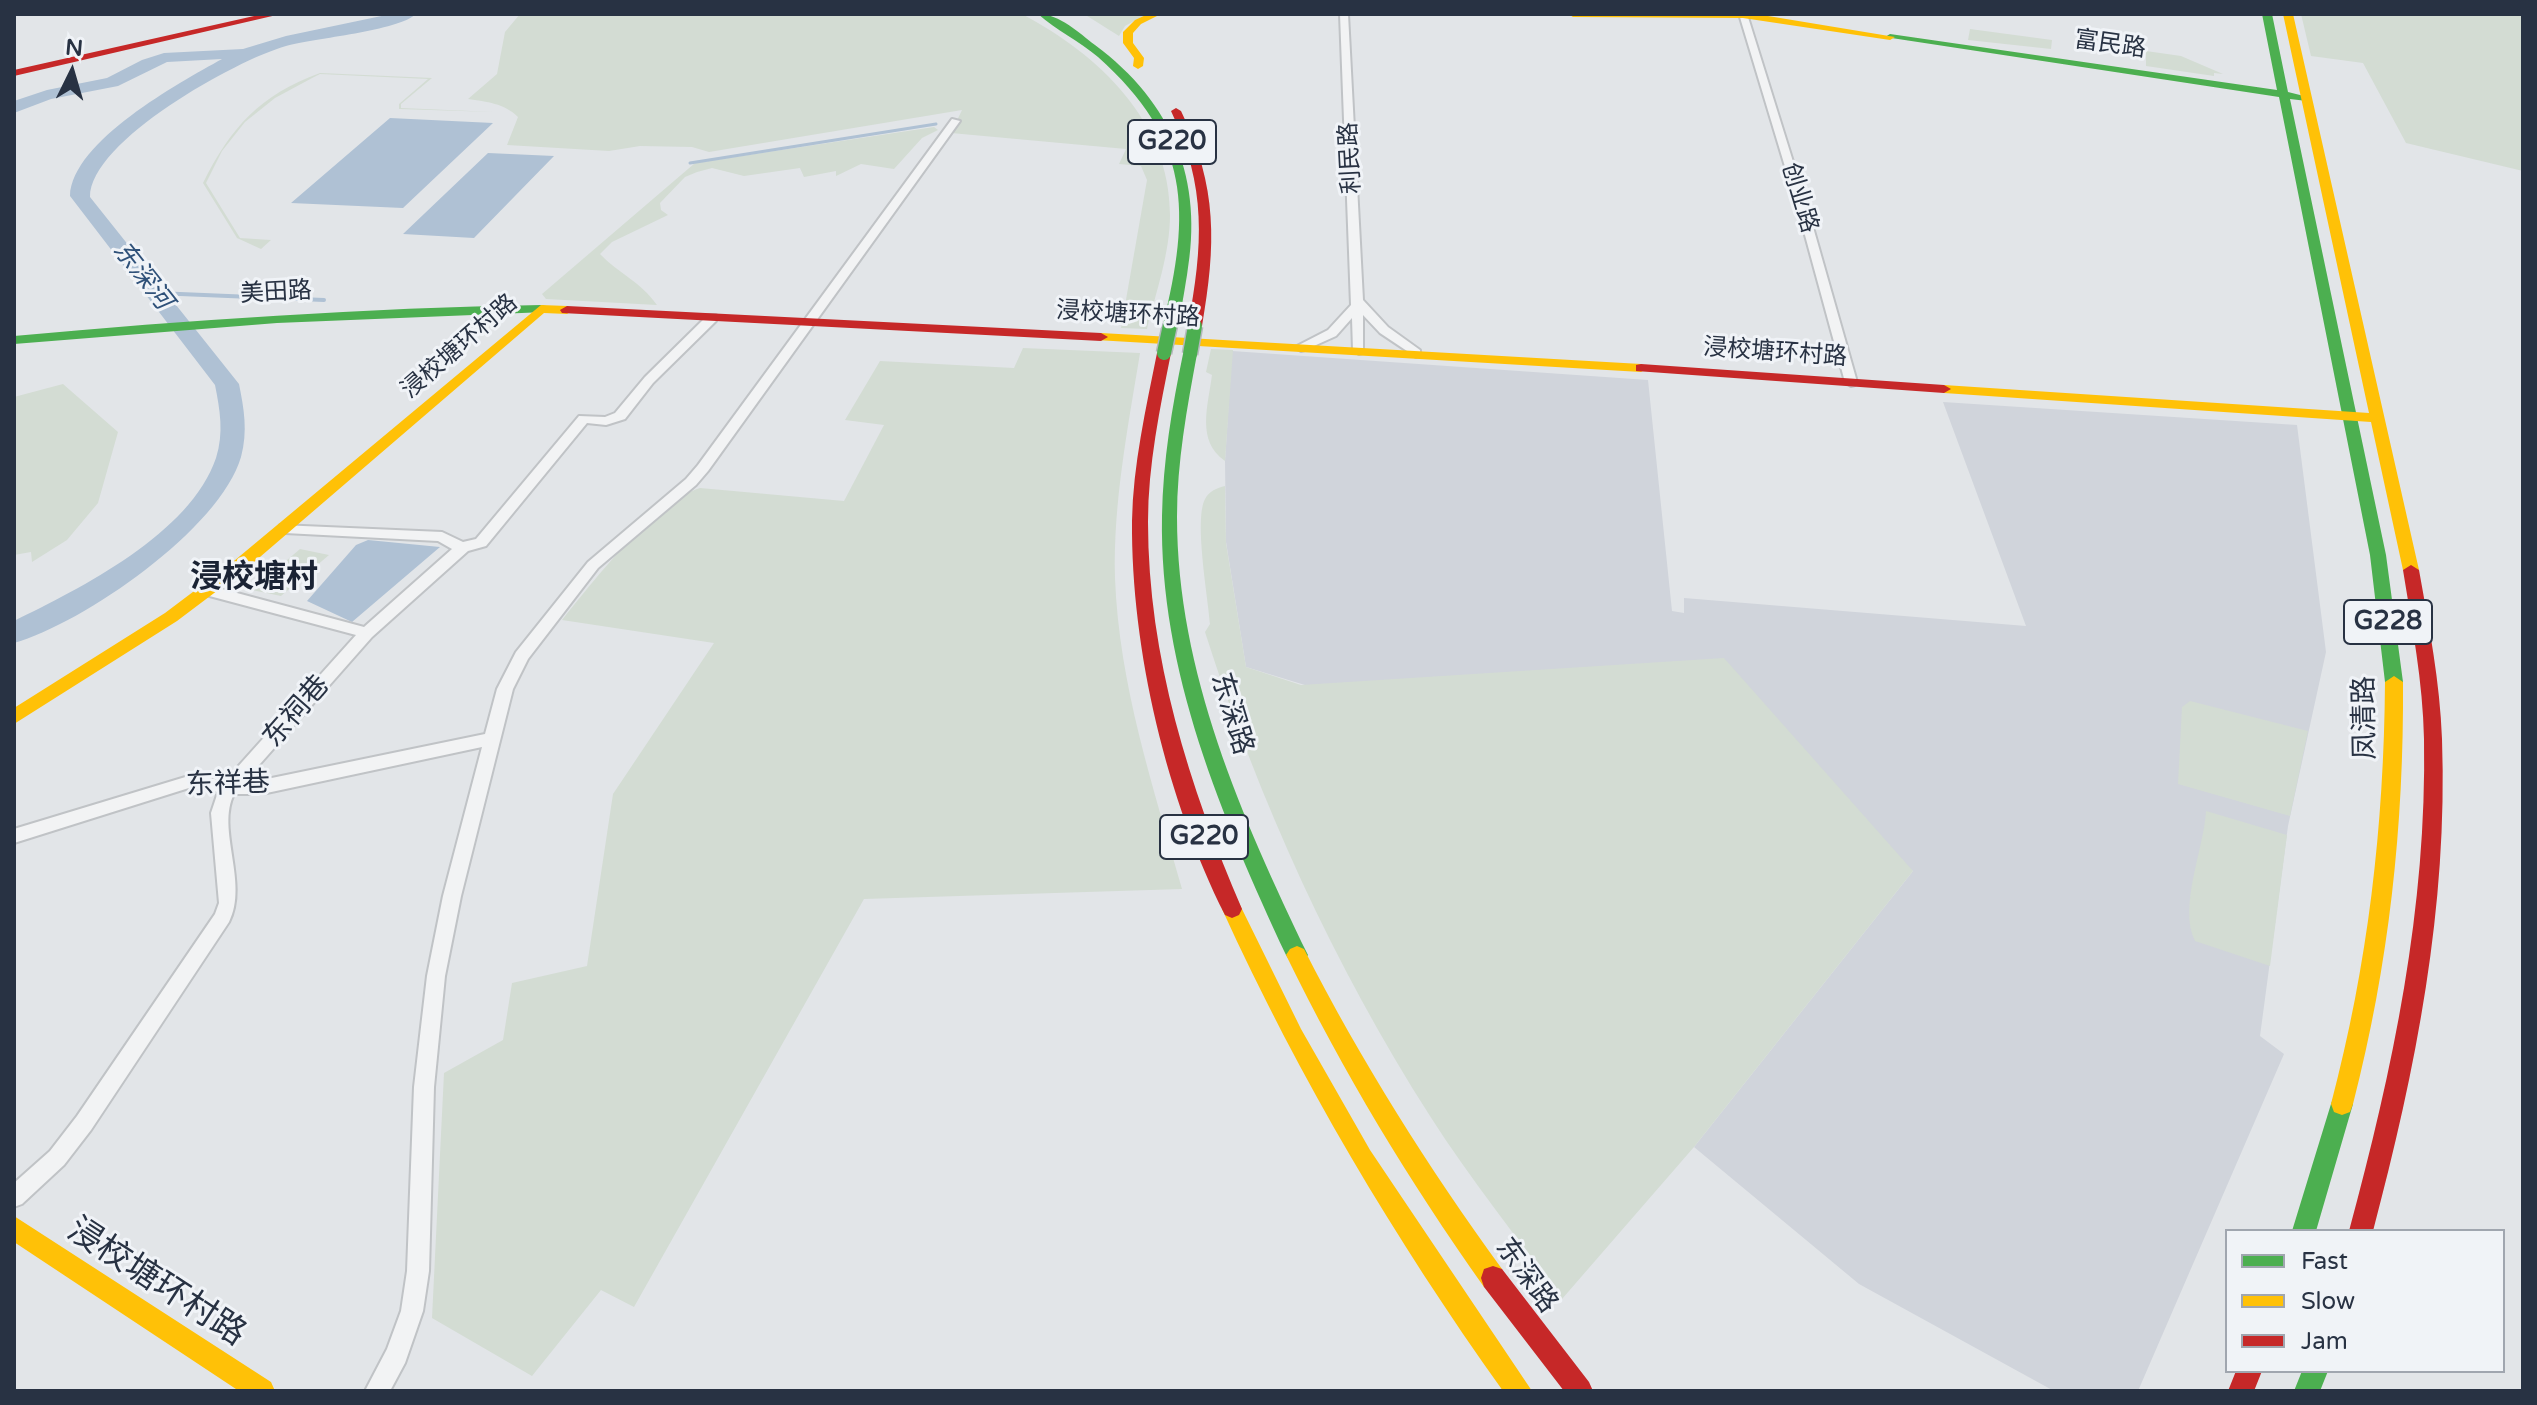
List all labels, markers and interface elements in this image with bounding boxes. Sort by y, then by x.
street label: 富民路 [2072,26,2148,64]
north arrow [32,32,112,112]
text: N [64,34,84,62]
road number: G220 [1128,120,1216,164]
street label: 利民路 [1335,121,1367,195]
street label: 创业路 [1775,159,1823,237]
water label: 东深河 [106,236,178,316]
street label: 美田路 [239,277,313,309]
street label: 浸校塘环村路 [396,289,524,405]
street label: 浸校塘环村路 [1055,297,1201,333]
street label: 浸校塘环村路 [1702,334,1848,372]
district label: 浸校塘村 [190,560,318,598]
road number: G228 [2344,600,2432,644]
street label: 东祠巷 [257,669,337,755]
street label: 东深路 [1203,669,1259,759]
street label: 凤清路 [2348,676,2384,760]
street label: 东祥巷 [185,767,271,803]
road number: G220 [1160,815,1248,859]
street label: 浸校塘环村路 [59,1210,253,1356]
legend [2225,1229,2505,1373]
street label: 东深路 [1488,1232,1564,1320]
text: Fast [2301,1247,2348,1276]
text: Slow [2301,1287,2355,1316]
text: Jam [2301,1327,2348,1356]

